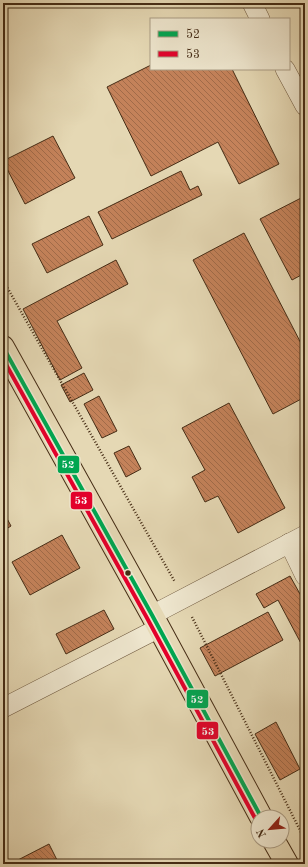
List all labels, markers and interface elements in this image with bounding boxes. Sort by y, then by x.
legend [150,18,290,70]
text: 52 [186,28,200,41]
text: 53 [186,48,200,61]
line badge: 52 [57,455,80,474]
text: 52 [62,460,74,471]
line badge: 53 [70,491,93,510]
text: 53 [75,496,87,507]
unlabelled marker [123,568,133,578]
line badge: 52 [186,689,209,709]
text: 52 [191,695,203,706]
line badge: 53 [196,721,219,740]
text: 53 [202,727,214,738]
north arrow [250,809,290,849]
text: N [255,826,269,839]

